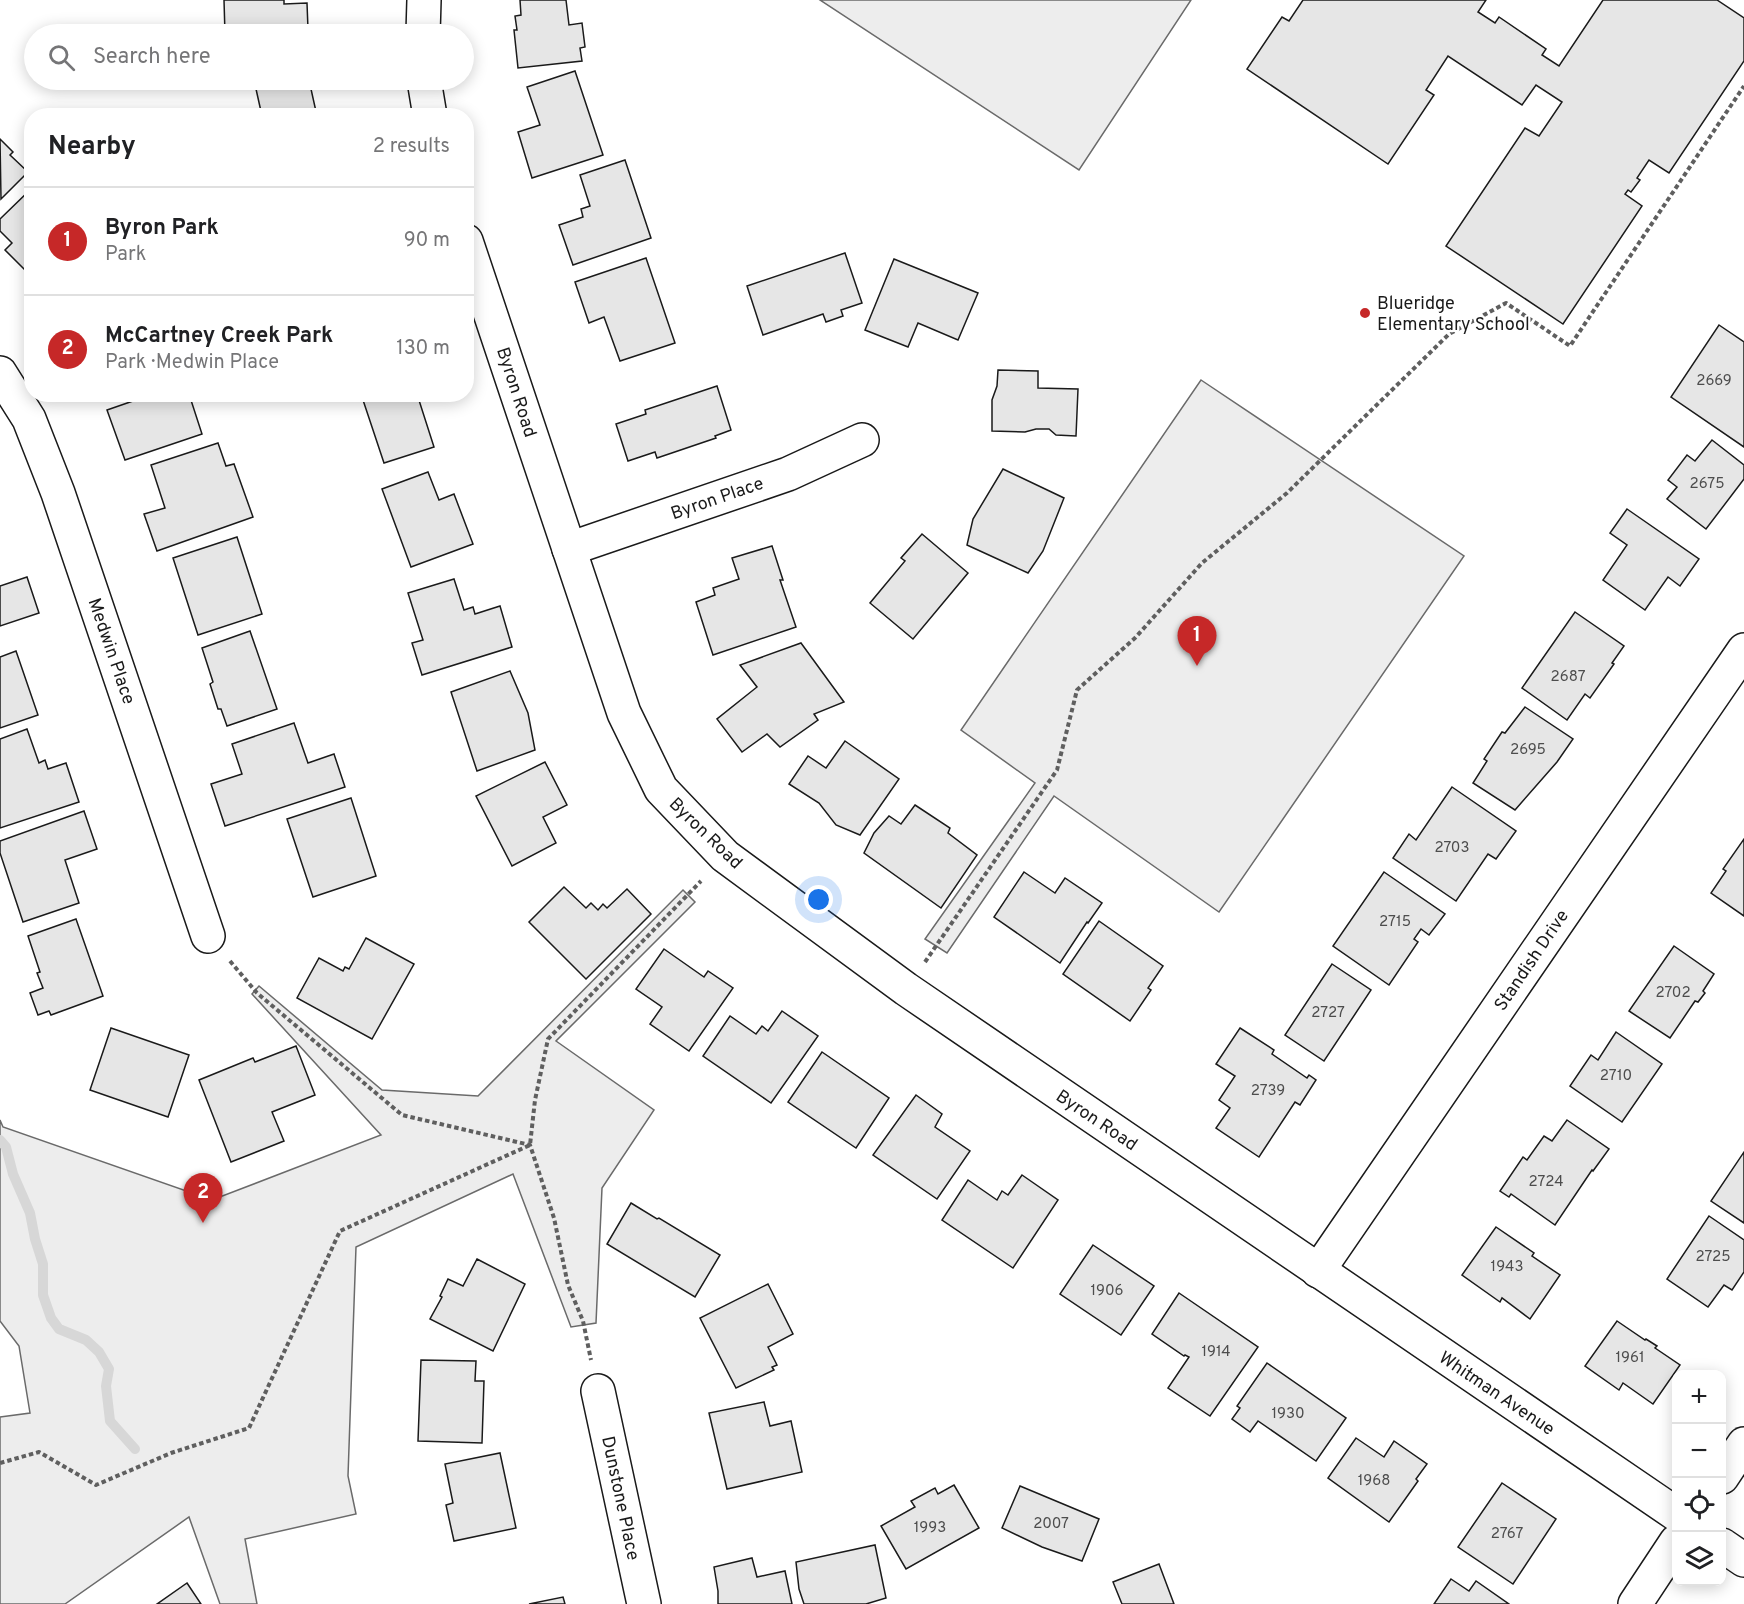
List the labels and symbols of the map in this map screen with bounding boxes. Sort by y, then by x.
place label: Blueridge Elementary School [1377,293,1530,337]
marker: Blueridge Elementary School [1358,306,1372,320]
street label: Byron Road [490,344,541,441]
house number: 2669 [1696,372,1732,391]
street label: Byron Place [668,473,767,526]
house number: 2675 [1690,475,1724,494]
street label: Medwin Place [82,595,140,708]
pin: 1 [1178,616,1216,666]
house number: 2687 [1551,668,1586,687]
house number: 2695 [1510,741,1546,760]
street label: Byron Road [663,793,747,875]
house number: 2703 [1434,839,1470,858]
your location [804,885,833,914]
street label: Standish Drive [1490,906,1575,1016]
house number: 2715 [1379,913,1411,932]
house number: 2702 [1655,984,1691,1003]
house number: 2727 [1311,1004,1345,1023]
house number: 2710 [1600,1067,1632,1086]
house number: 2739 [1251,1082,1285,1101]
street label: Byron Road [1051,1086,1141,1157]
house number: 2724 [1529,1173,1563,1192]
pin: 2 [184,1174,222,1223]
house number: 2725 [1695,1248,1731,1267]
house number: 1943 [1491,1258,1523,1277]
house number: 1906 [1090,1282,1124,1301]
house number: 1914 [1201,1343,1231,1362]
street label: Whitman Avenue [1434,1347,1558,1441]
house number: 1961 [1615,1349,1645,1368]
house number: 1930 [1271,1405,1305,1424]
street label: Dunstone Place [595,1434,644,1563]
house number: 1968 [1358,1472,1390,1491]
house number: 2007 [1033,1515,1069,1534]
house number: 1993 [914,1519,946,1538]
house number: 2767 [1491,1525,1523,1544]

